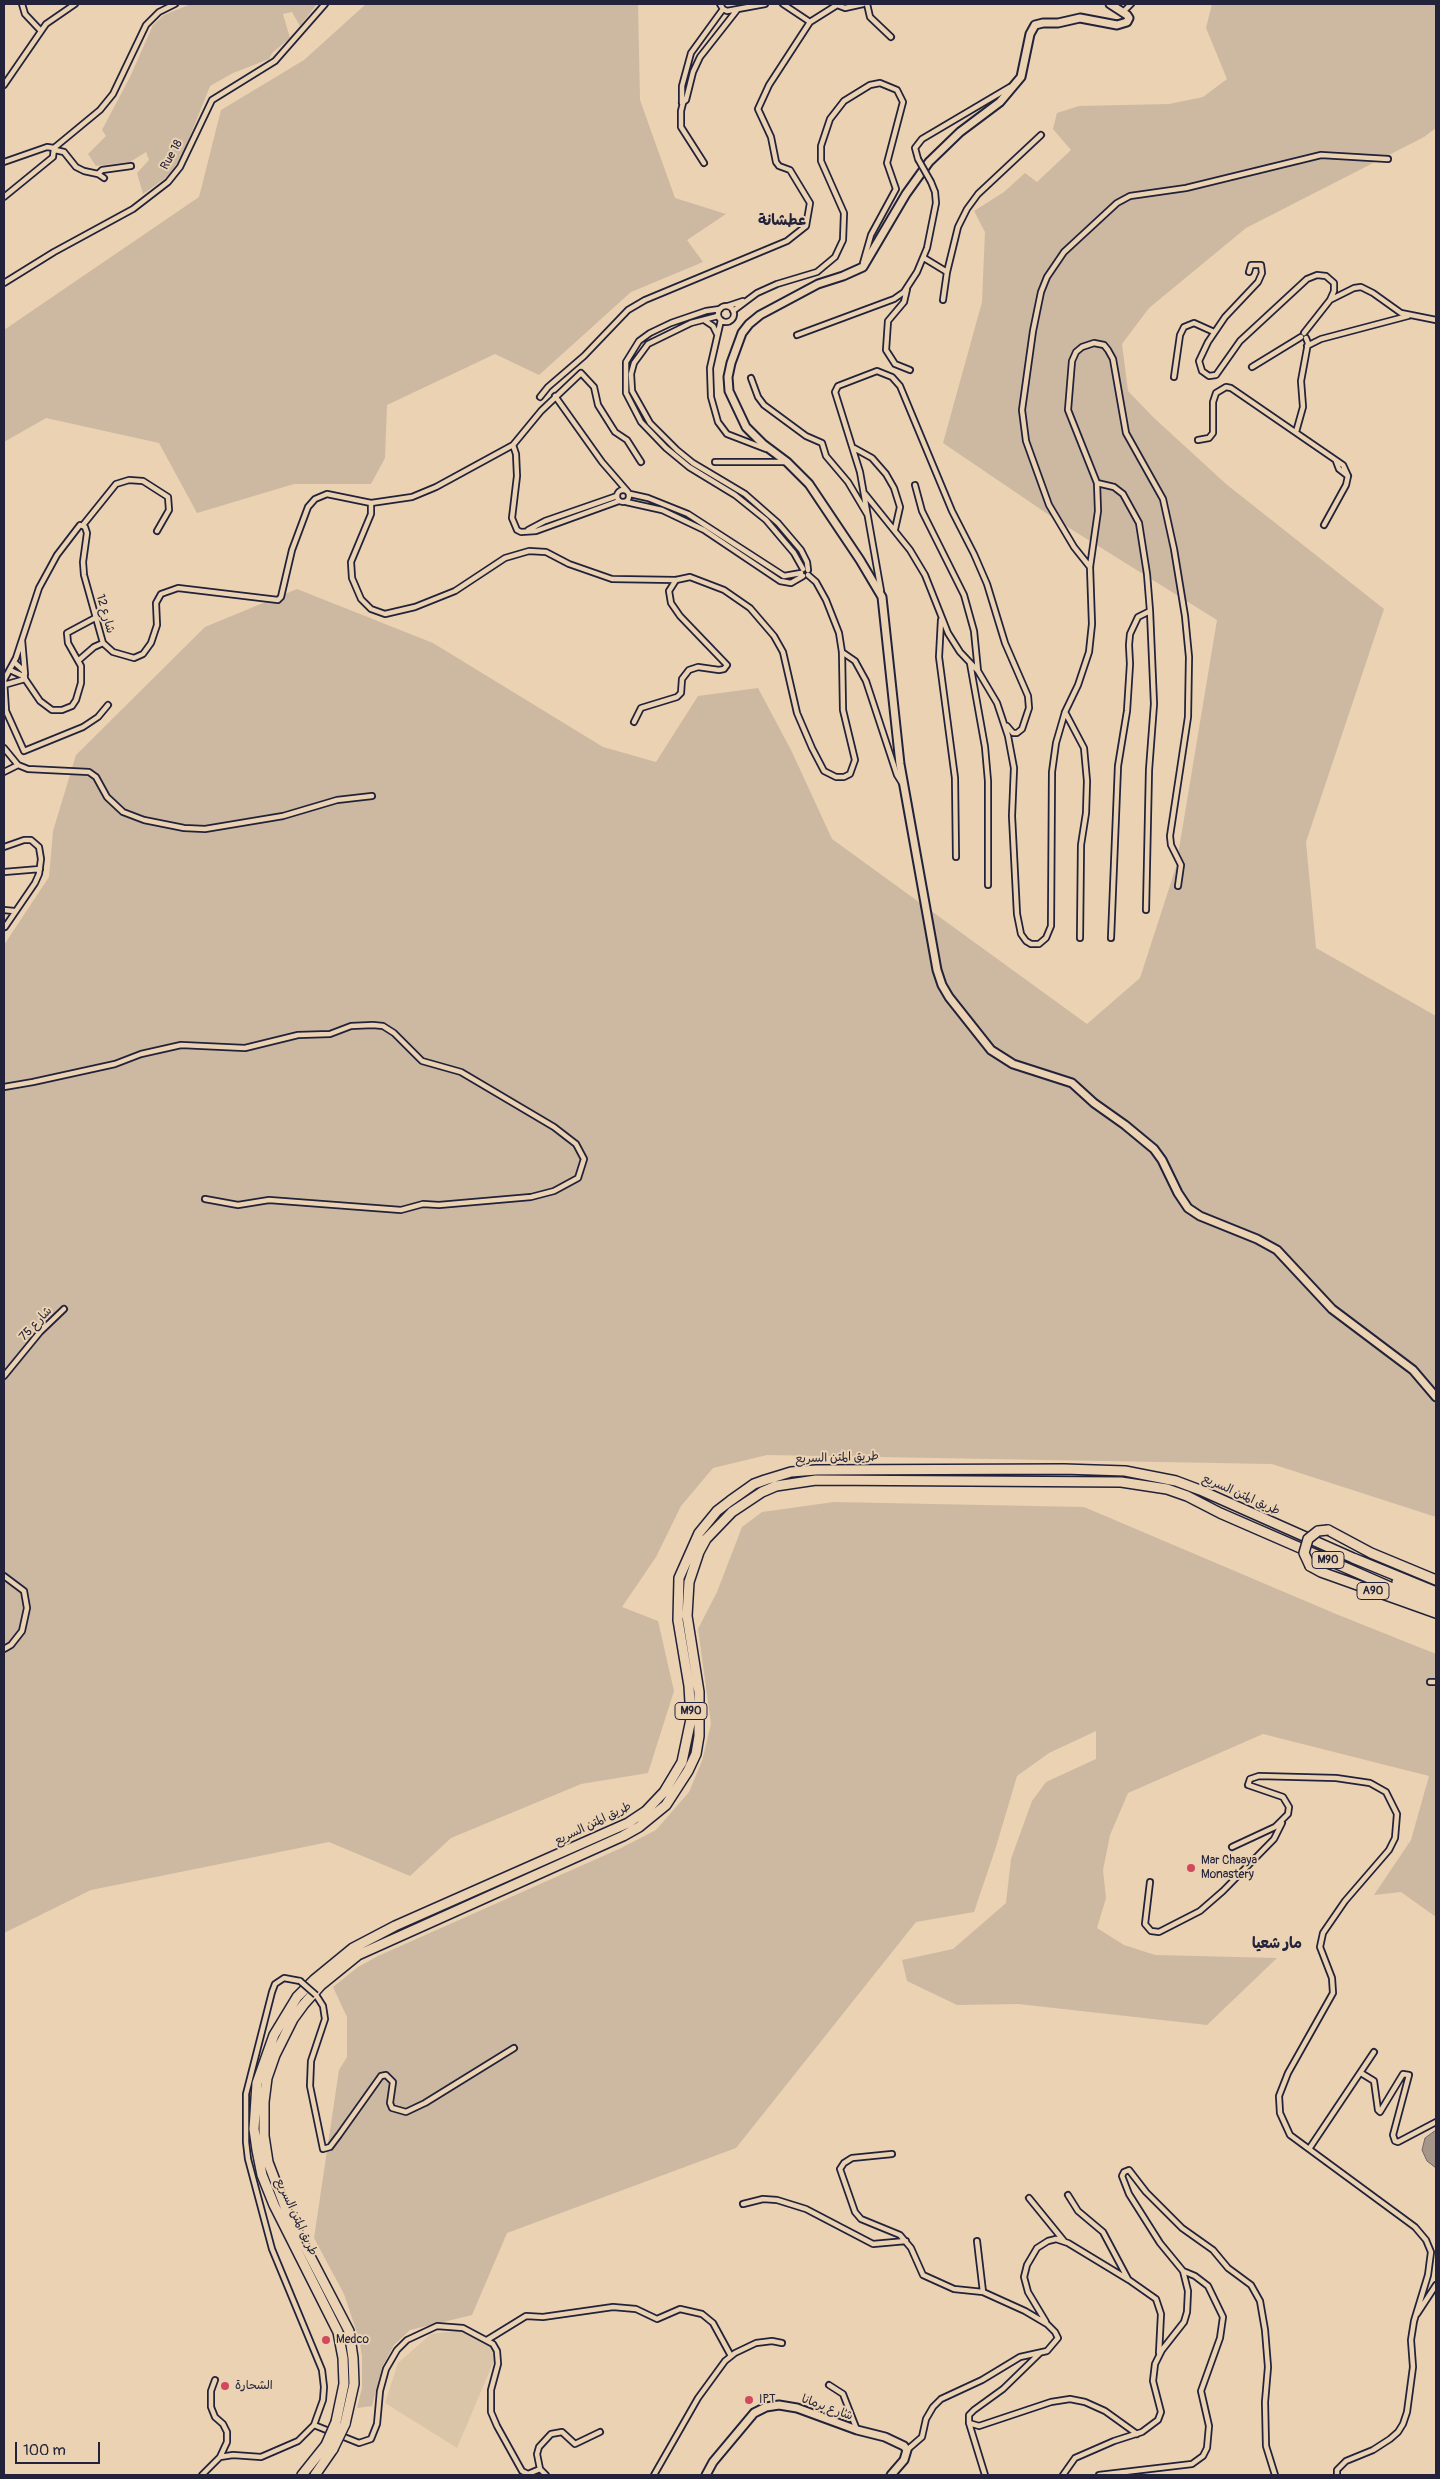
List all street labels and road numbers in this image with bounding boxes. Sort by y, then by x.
street label: Rue 18 [158,137,186,173]
street label: شارع 12 [93,593,117,635]
street label: شارع 75 [17,1304,55,1344]
street label: طريق المتن السريع [795,1449,879,1467]
street label: طريق المتن السريع [1200,1471,1282,1519]
road number: M90 [1312,1552,1344,1568]
road number: A90 [1357,1582,1389,1600]
road number: M90 [675,1702,707,1720]
street label: طريق المتن السريع [552,1799,634,1849]
street label: طريق المتن السريع [272,2176,320,2258]
street label: شارع برمانا [799,2392,855,2424]

